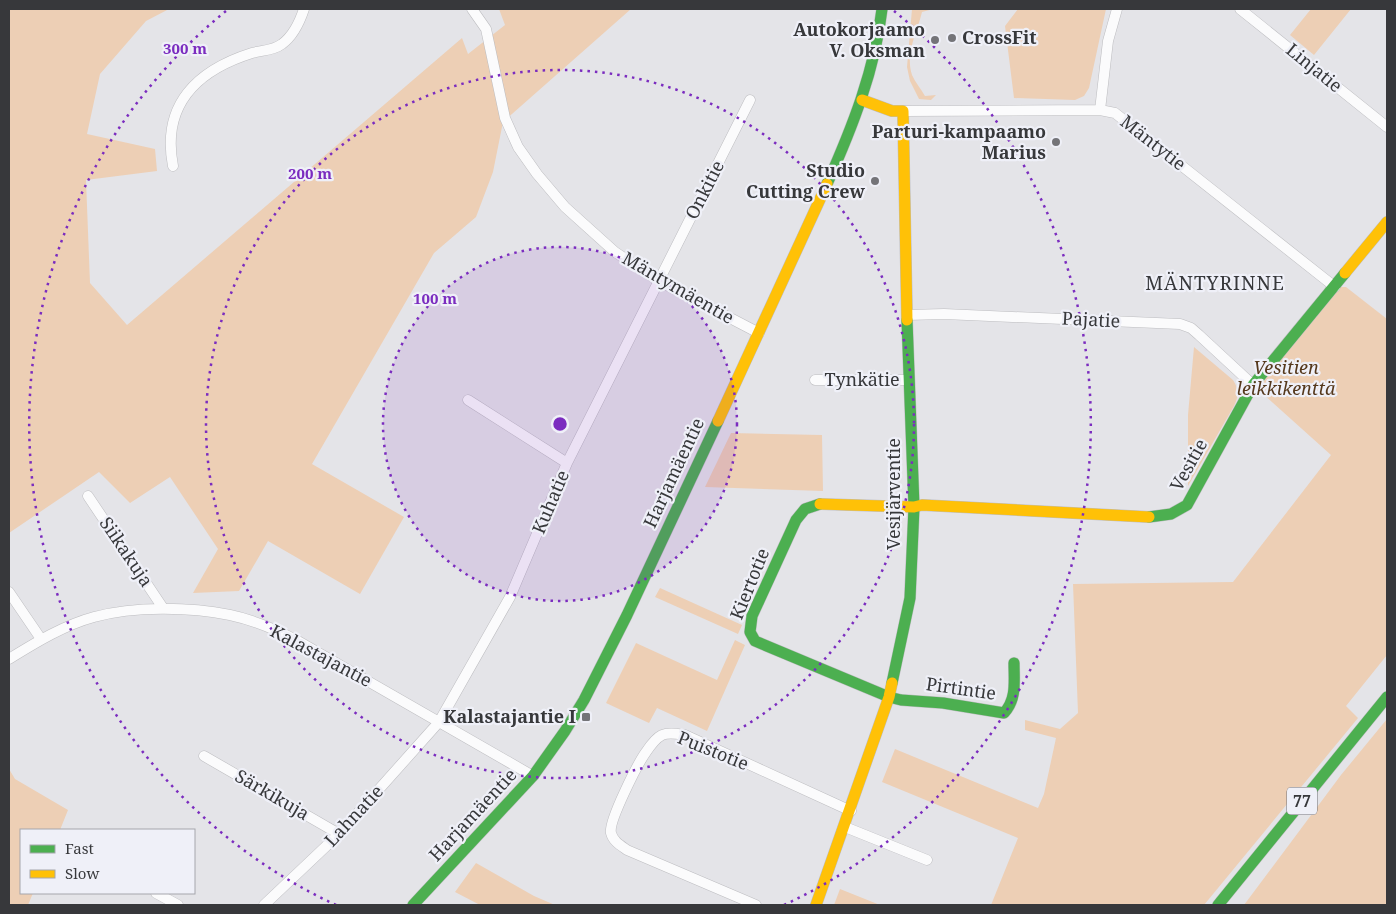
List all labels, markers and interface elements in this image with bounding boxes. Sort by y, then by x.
place label: Autokorjaamo V. Oksman [793,17,925,62]
place label: CrossFit [962,25,1037,49]
marker: CrossFit [946,32,958,44]
marker: Autokorjaamo V. Oksman [929,34,941,46]
street label: Linjatie [1281,37,1348,97]
text: 300 m [163,38,207,58]
street label: Mäntytie [1116,109,1191,175]
place label: Parturi-kampaamo Marius [872,119,1046,164]
marker: Parturi-kampaamo Marius [1050,136,1062,148]
street label: Onkitie [679,156,729,223]
place label: Studio Cutting Crew [746,158,866,203]
text: 200 m [288,163,332,183]
marker: Studio Cutting Crew [869,175,881,187]
street label: Mäntymäentie [618,245,739,329]
district label: MÄNTYRINNE [1145,270,1285,296]
text: 100 m [413,288,457,308]
street label: Pajatie [1061,305,1121,333]
park label: Vesitien leikkikenttä [1237,355,1336,400]
street label: Tynkätie [824,367,900,391]
street label: Harjamäentie [637,414,709,531]
centre of rings [551,415,569,433]
street label: Vesitie [1164,434,1212,495]
street label: Vesijärventie [881,438,905,550]
street label: Kuhatie [526,466,574,537]
street label: Siikakuja [95,512,159,591]
street label: Kiertotie [724,544,774,623]
street label: Kalastajantie [266,618,377,692]
street label: Pirtintie [925,671,998,705]
place label: Kalastajantie I [443,704,576,728]
marker: Kalastajantie I [580,711,592,723]
street label: Puistotie [674,725,752,775]
street label: Särkikuja [231,763,314,825]
street label: Harjamäentie [423,763,521,866]
street label: Lahnatie [318,779,388,851]
road number: 77 [1287,788,1317,814]
legend [20,829,195,894]
text: Fast [65,838,94,858]
text: Slow [65,863,99,883]

